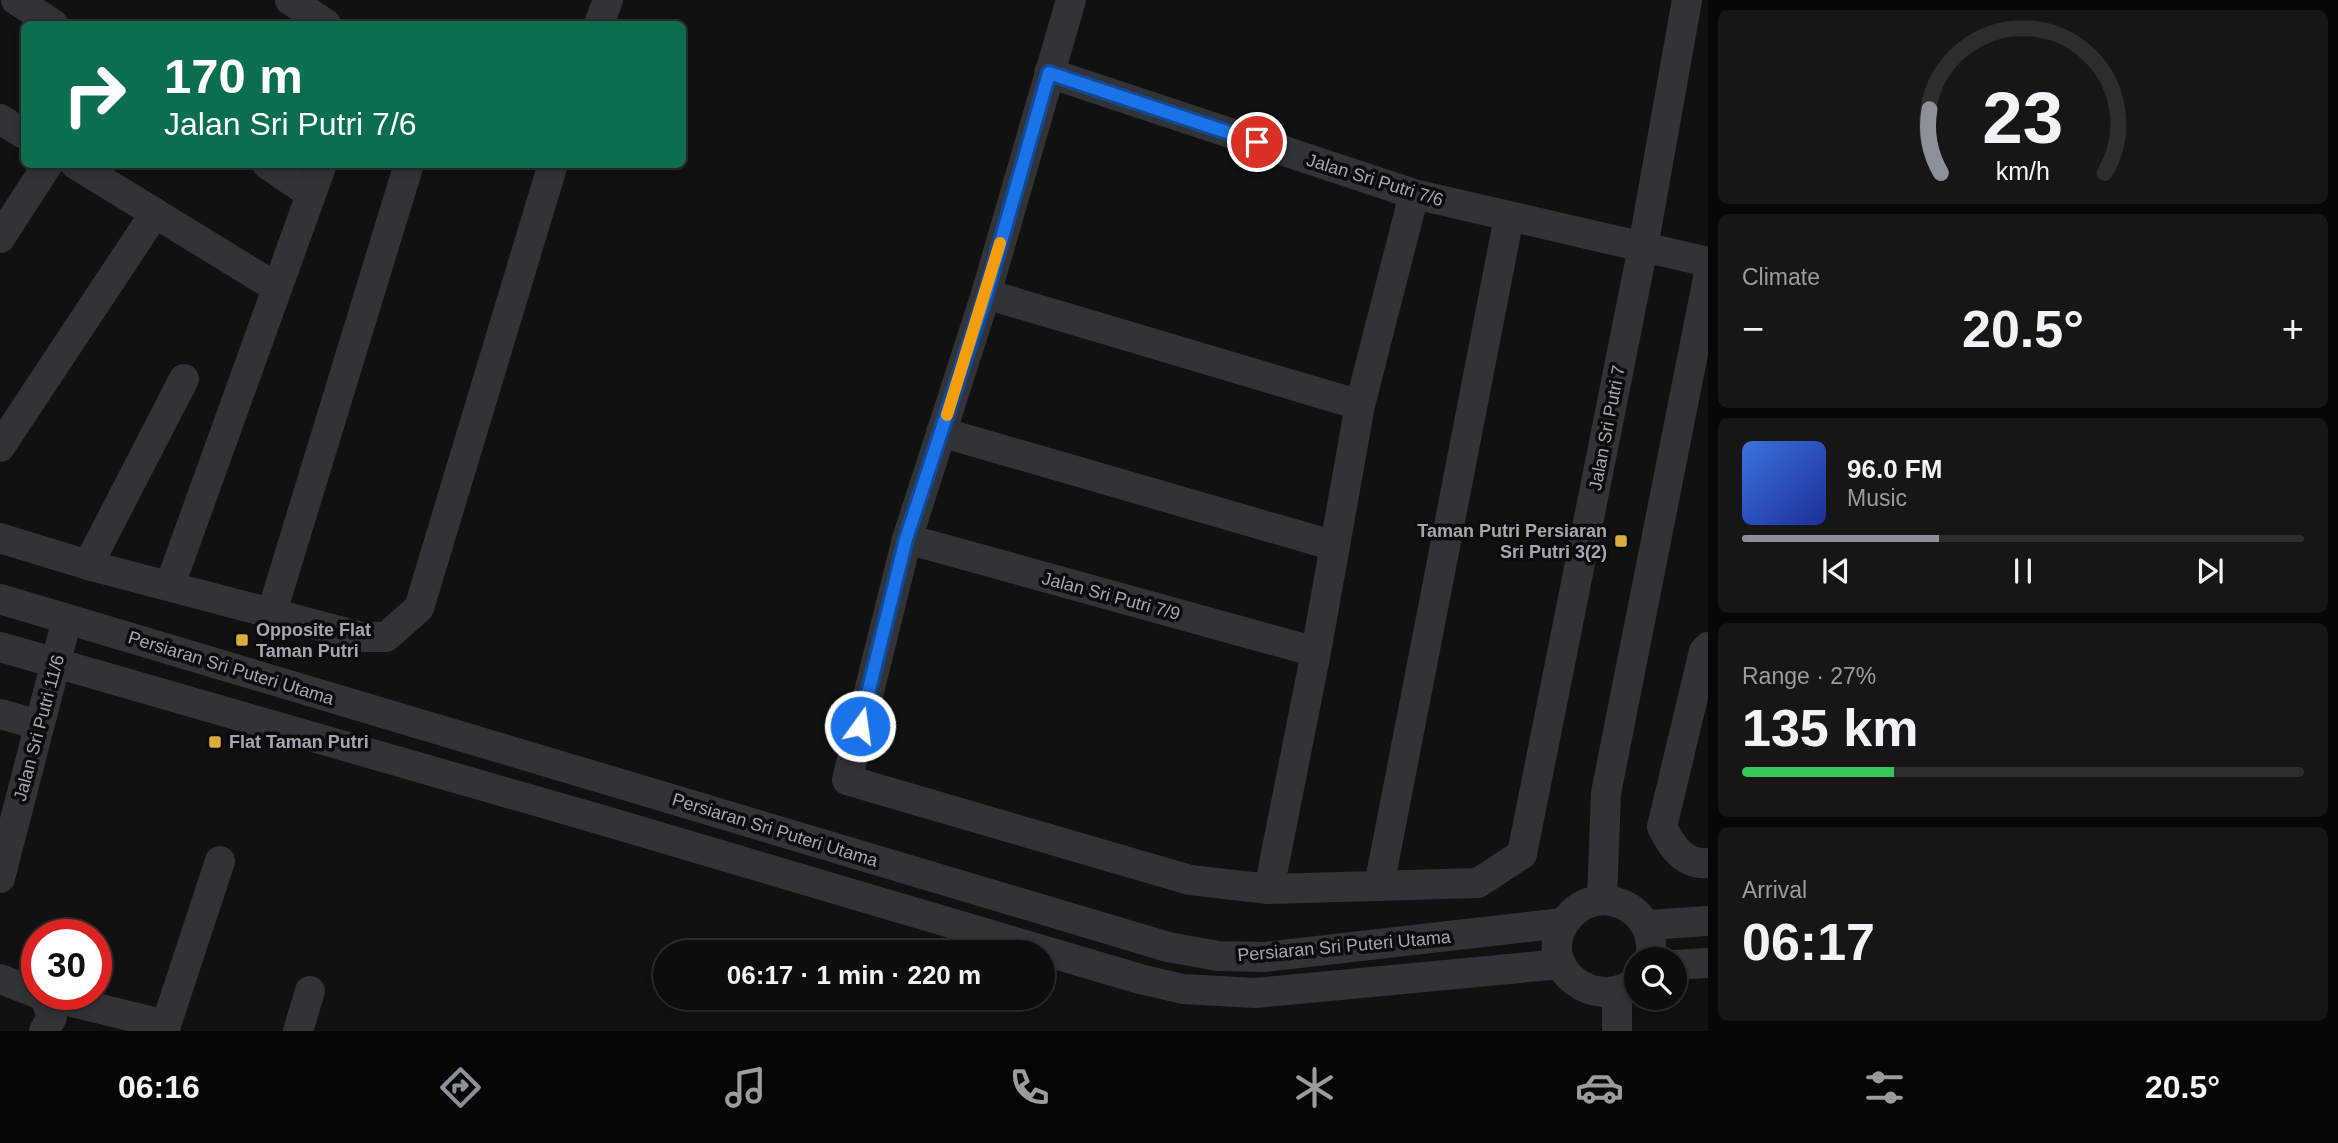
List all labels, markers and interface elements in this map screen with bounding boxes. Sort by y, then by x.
icon: right [49,49,140,140]
text: 170 m [164,49,303,103]
text: 23 [1983,77,2063,158]
text: Jalan Sri Putri 7/6 [164,106,417,142]
pin [1227,112,1287,172]
icon: arrive [1238,123,1276,161]
street label: Jalan Sri Putri 7/6 [1304,150,1446,210]
text: km/h [1996,157,2050,185]
text: Climate [1742,264,1820,290]
text: 20.5° [1962,300,2084,358]
text: − [1742,308,1764,350]
text: + [2282,308,2304,350]
street label: Jalan Sri Putri 7 [1585,364,1629,492]
text: 96.0 FM [1847,454,1942,484]
text: Music [1847,485,1907,511]
place label: Taman Putri Persiaran Sri Putri 3(2) [1417,521,1607,562]
marker: Taman Putri Persiaran Sri Putri 3(2) [1613,533,1629,549]
icon: previous [1817,552,1855,590]
icon: pause [2004,552,2042,590]
icon: next [2191,552,2229,590]
street label: Jalan Sri Putri 7/9 [1040,568,1182,624]
place label: Opposite Flat Taman Putri [256,620,371,661]
street label: Persiaran Sri Puteri Utama [126,627,337,709]
marker: Opposite Flat Taman Putri [234,632,250,648]
street label: Jalan Sri Putri 11/6 [10,653,68,803]
text: Range · 27% [1742,663,1876,689]
position arrow [823,689,897,763]
text: 135 km [1742,699,1918,757]
place label: Flat Taman Putri [229,732,369,752]
marker: Flat Taman Putri [207,734,223,750]
street label: Persiaran Sri Puteri Utama [670,789,881,871]
text: Arrival [1742,877,1807,903]
text: 06:17 [1742,913,1875,971]
speed limit sign: 30 [21,919,112,1010]
street label: Persiaran Sri Puteri Utama [1236,927,1452,965]
map controls [1624,947,1687,1010]
button: search [1624,947,1687,1010]
text: 06:17 · 1 min · 220 m [727,960,981,990]
icon: directions [436,1063,485,1112]
icon: music [721,1063,770,1112]
icon: phone [1005,1063,1054,1112]
icon: climate [1290,1063,1339,1112]
icon: car [1575,1063,1624,1112]
icon: filters [1860,1063,1909,1112]
text: 06:16 [118,1069,200,1105]
text: 20.5° [2145,1069,2220,1105]

